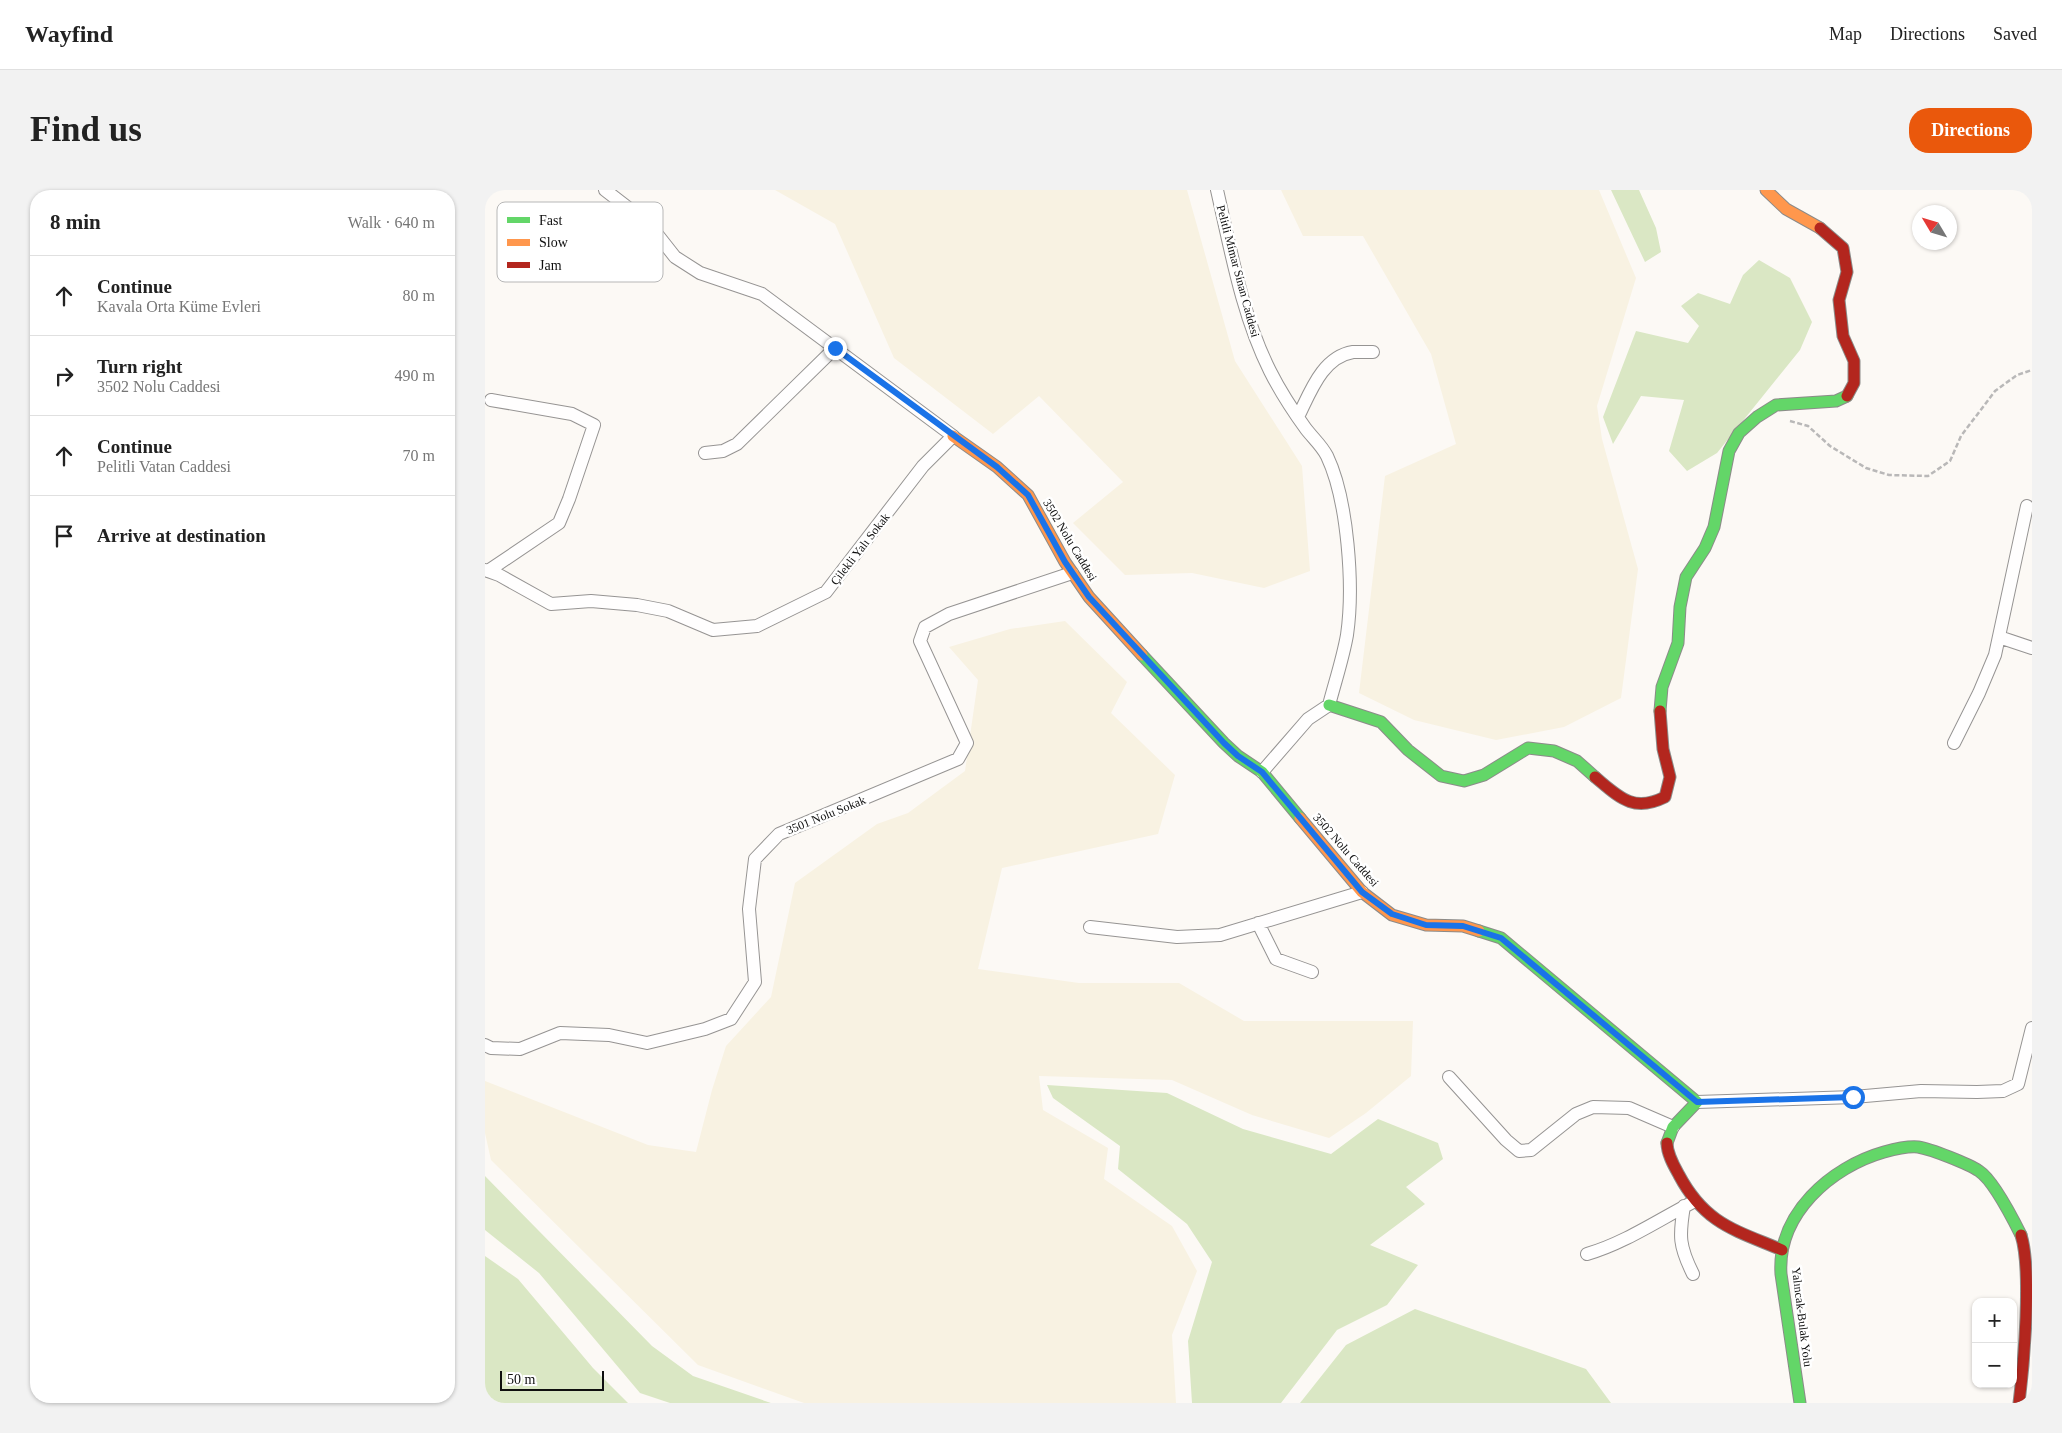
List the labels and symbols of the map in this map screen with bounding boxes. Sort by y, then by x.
legend [497,202,663,282]
street label: Pelitli Mimar Sinan Caddesi [1214,203,1263,339]
north arrow [1912,205,1957,250]
text: Fast [539,213,562,228]
text: Slow [539,235,569,250]
text: Jam [539,258,562,273]
route end [824,337,847,360]
street label: 3502 Nolu Caddesi [1040,497,1100,584]
street label: Çilekli Yalı Sokak [827,510,893,588]
street label: 3501 Nolu Sokak [784,793,868,837]
street label: 3502 Nolu Caddesi [1310,810,1382,890]
route start [1842,1086,1865,1109]
street label: Yalıncak-Bulak Yolu [1789,1266,1815,1368]
scale bar [500,1368,604,1391]

